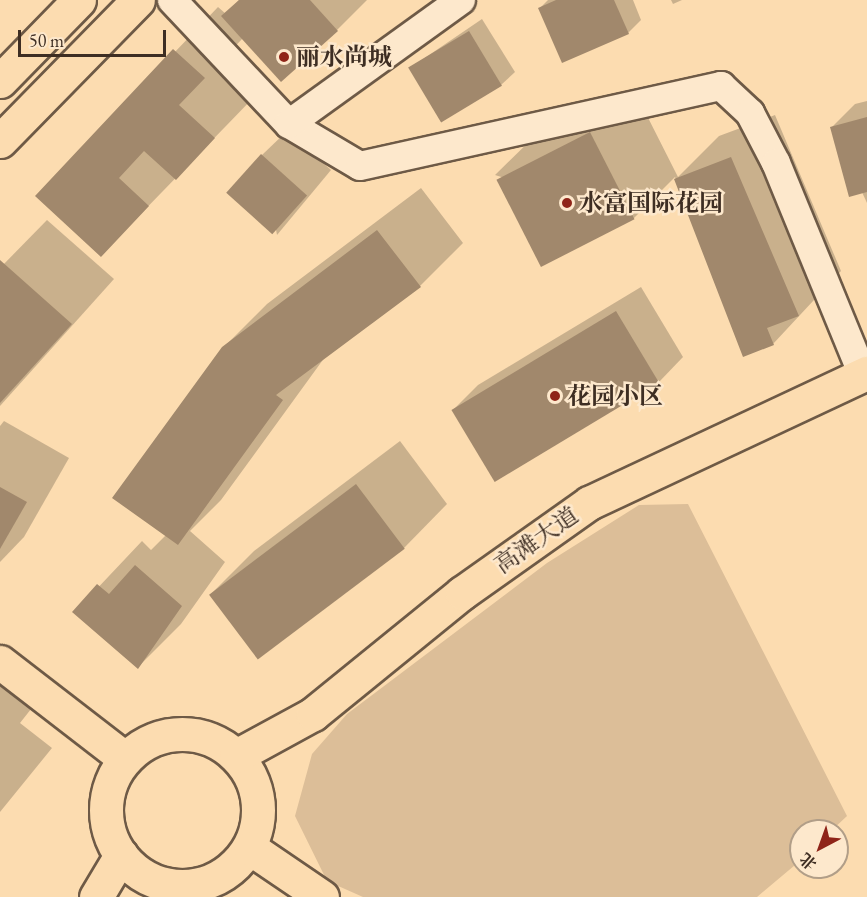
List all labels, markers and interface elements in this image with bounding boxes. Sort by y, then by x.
scale bar [21,18,170,56]
text: 50 m [29,29,64,52]
place label: 丽水尚城 [296,43,392,71]
marker: 丽水尚城 [277,50,291,64]
place label: 水富国际花园 [579,189,723,217]
marker: 水富国际花园 [560,196,574,210]
place label: 花园小区 [567,382,663,410]
marker: 花园小区 [548,389,562,403]
street label: 高滩大道 [488,501,584,579]
north arrow [789,819,849,879]
text: 北 [795,848,821,875]

